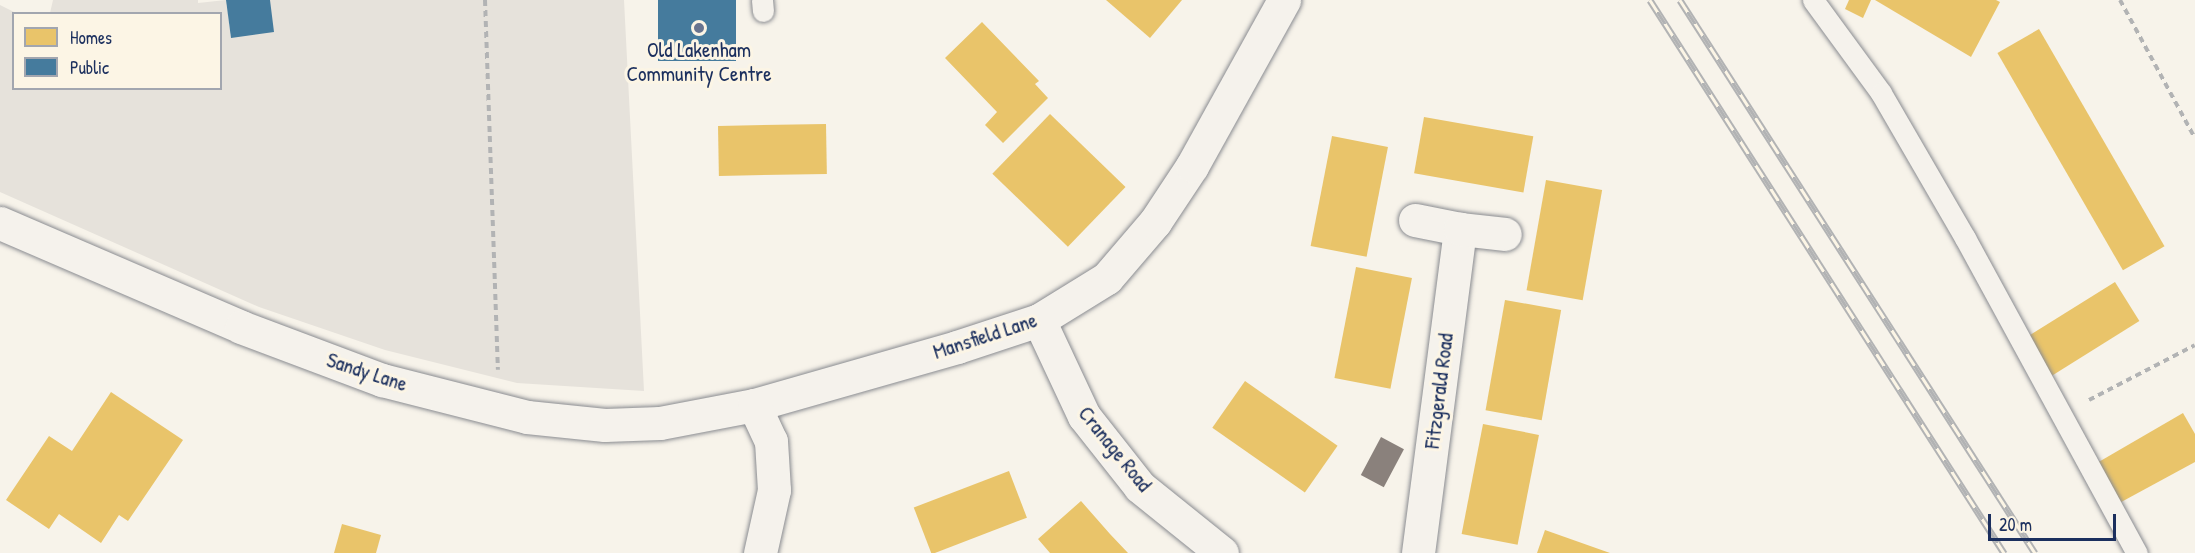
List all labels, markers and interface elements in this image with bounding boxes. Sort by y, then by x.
legend [12,12,222,90]
marker: Old Lakenham Community Centre [692,21,706,35]
text: Homes [70,25,112,50]
place label: Old Lakenham Community Centre [626,37,772,87]
text: Public [70,55,109,80]
street label: Mansfield Lane [930,307,1040,365]
street label: Fitzgerald Road [1419,332,1459,450]
street label: Sandy Lane [324,347,410,397]
street label: Cranage Road [1073,401,1157,497]
scale bar [1991,502,2118,540]
text: 20 m [1999,512,2032,537]

